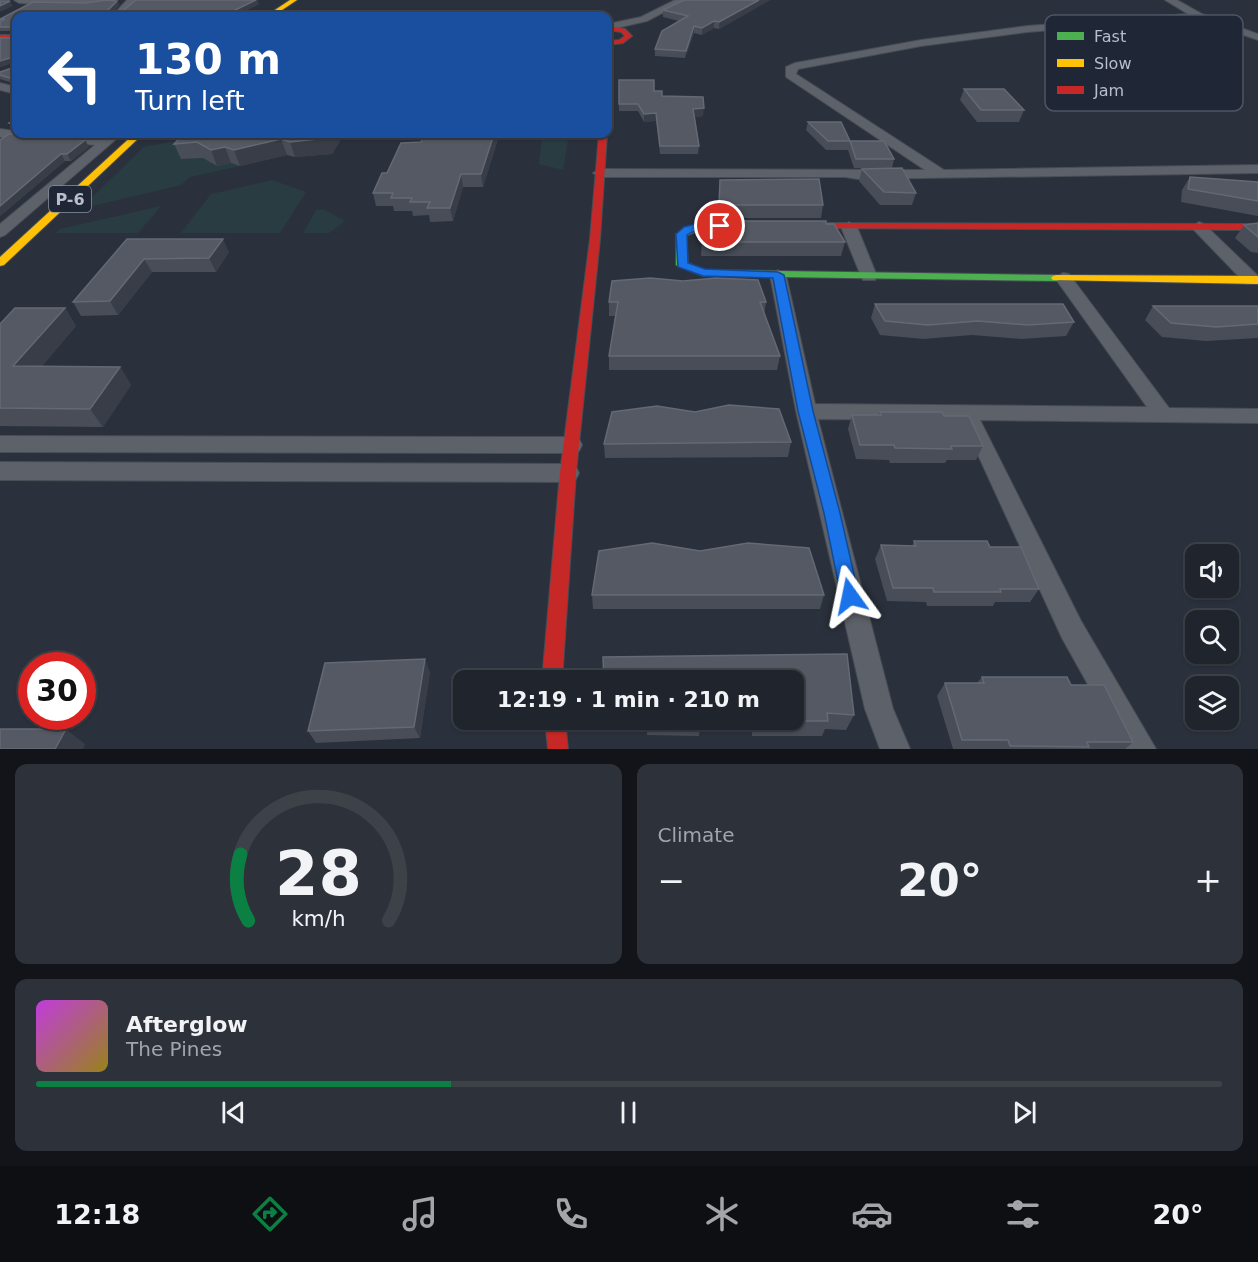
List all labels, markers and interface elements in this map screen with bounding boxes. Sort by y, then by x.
legend [1045,15,1243,111]
text: Fast [1094,27,1126,46]
text: 130 m [135,35,281,84]
icon: left [36,36,114,114]
text: Slow [1094,54,1131,73]
text: Jam [1093,81,1124,100]
text: Turn left [135,85,245,116]
road number: P-6 [49,186,91,212]
pin [694,200,745,251]
icon: arrive [703,209,736,242]
map controls [1185,544,1239,730]
button: sound [1185,544,1239,598]
position arrow [818,564,882,628]
button: search [1185,610,1239,664]
speed limit sign: 30 [18,652,96,730]
button: layers [1185,676,1239,730]
text: 12:19 · 1 min · 210 m [497,687,760,712]
text: Climate [658,823,734,847]
text: 28 [275,837,362,910]
text: 20° [897,854,982,907]
text: − [658,861,685,900]
text: + [1194,861,1222,900]
text: km/h [291,906,345,931]
text: Afterglow [126,1012,248,1037]
text: The Pines [126,1037,222,1061]
icon: previous [217,1096,250,1129]
icon: pause [612,1096,645,1129]
icon: next [1008,1096,1041,1129]
icon: directions [249,1193,291,1235]
icon: music [399,1193,441,1235]
icon: phone [550,1193,592,1235]
icon: climate [701,1193,743,1235]
icon: car [851,1193,893,1235]
icon: filters [1002,1193,1044,1235]
text: 12:18 [54,1199,140,1230]
text: 20° [1153,1199,1204,1230]

